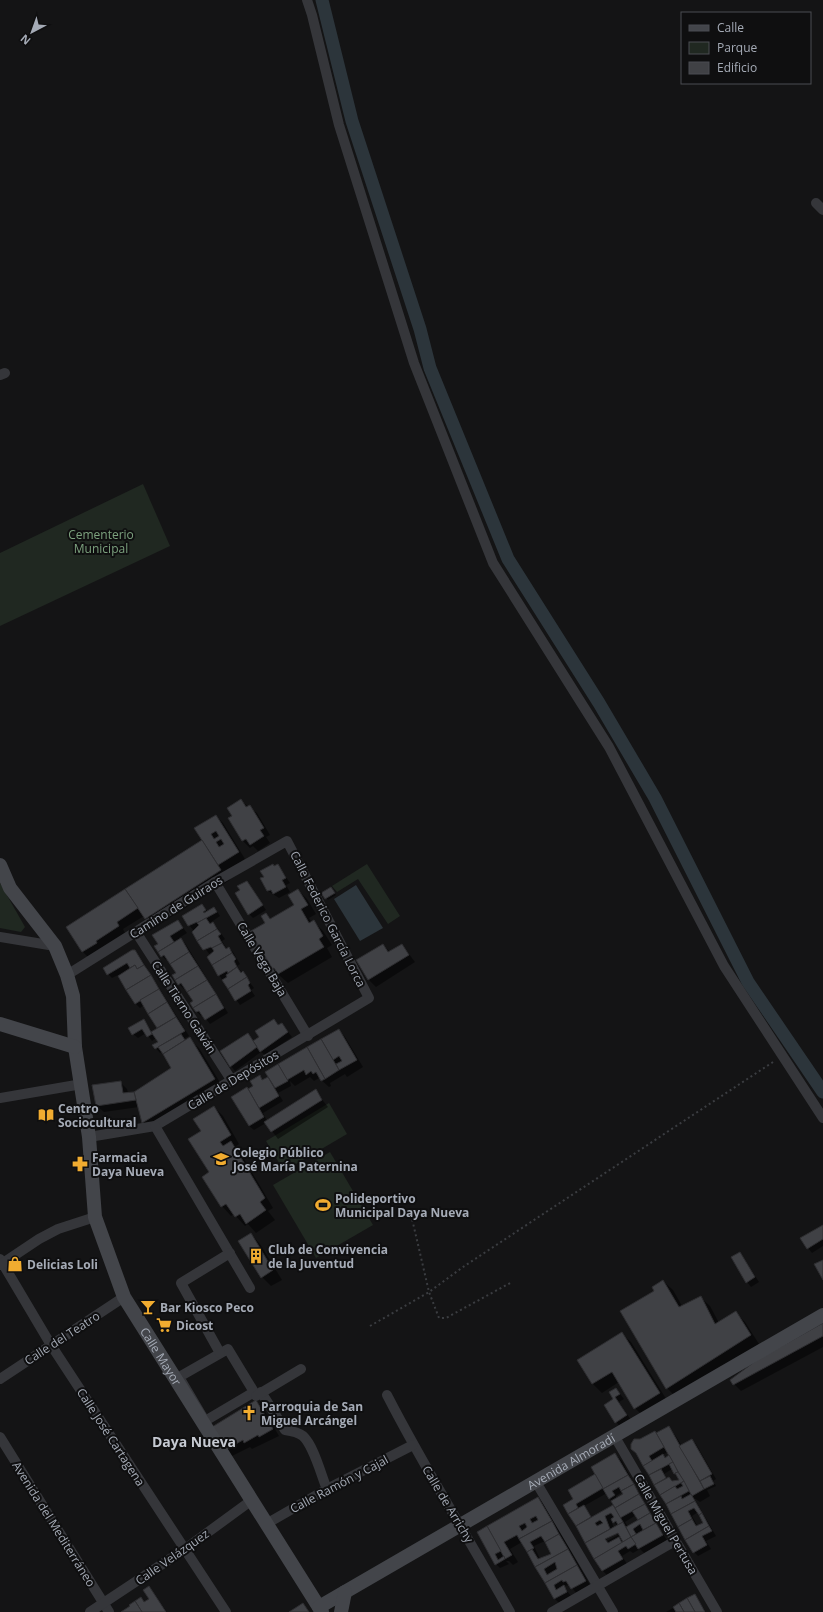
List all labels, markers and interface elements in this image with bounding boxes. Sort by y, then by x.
north arrow [12,12,52,52]
legend [681,12,811,84]
text: Calle [717,19,744,36]
text: N [17,31,33,49]
text: Parque [717,39,757,56]
text: Edificio [717,59,757,76]
park label: Cementerio Municipal [68,526,134,557]
street label: Calle Federico García Lorca [286,848,370,990]
street label: Camino de Guiraos [126,871,226,943]
street label: Calle Vega Baja [233,918,291,1000]
street label: Calle Tierno Galván [148,957,220,1057]
street label: Calle de Depósitos [184,1046,282,1114]
place label: Centro Sociocultural [58,1100,136,1131]
library icon: Centro Sociocultural [37,1106,55,1124]
place label: Colegio Público José María Paternina [232,1144,358,1175]
place label: Farmacia Daya Nueva [92,1149,164,1180]
school or university icon: Colegio Público José María Paternina [212,1150,230,1168]
pharmacy icon: Farmacia Daya Nueva [71,1155,89,1173]
place label: Polideportivo Municipal Daya Nueva [335,1190,469,1221]
sports icon: Polideportivo Municipal Daya Nueva [314,1196,332,1214]
place label: Club de Convivencia de la Juventud [268,1241,388,1272]
building icon: Club de Convivencia de la Juventud [247,1247,265,1265]
shop icon: Delicias Loli [6,1255,24,1273]
place label: Delicias Loli [27,1256,98,1273]
bar icon: Bar Kiosco Peco [139,1298,157,1316]
place label: Bar Kiosco Peco [160,1299,254,1316]
street label: Calle del Teatro [21,1307,103,1369]
supermarket icon: Dicost [155,1316,173,1334]
place label: Dicost [176,1317,213,1334]
street label: Calle Mayor [136,1324,186,1389]
street label: Calle José Cartagena [73,1385,149,1489]
place label: Parroquia de San Miguel Arcángel [261,1398,363,1429]
church icon: Parroquia de San Miguel Arcángel [240,1404,258,1422]
street label: Avenida Almoradí [524,1429,619,1493]
district label: Daya Nueva [152,1432,236,1451]
street label: Calle Ramón y Cajal [287,1451,391,1517]
street label: Avenida del Mediterráneo [8,1458,100,1590]
street label: Calle de Arrichy [418,1462,478,1546]
street label: Calle Miguel Pertusa [630,1471,702,1577]
street label: Calle Velázquez [132,1525,213,1589]

